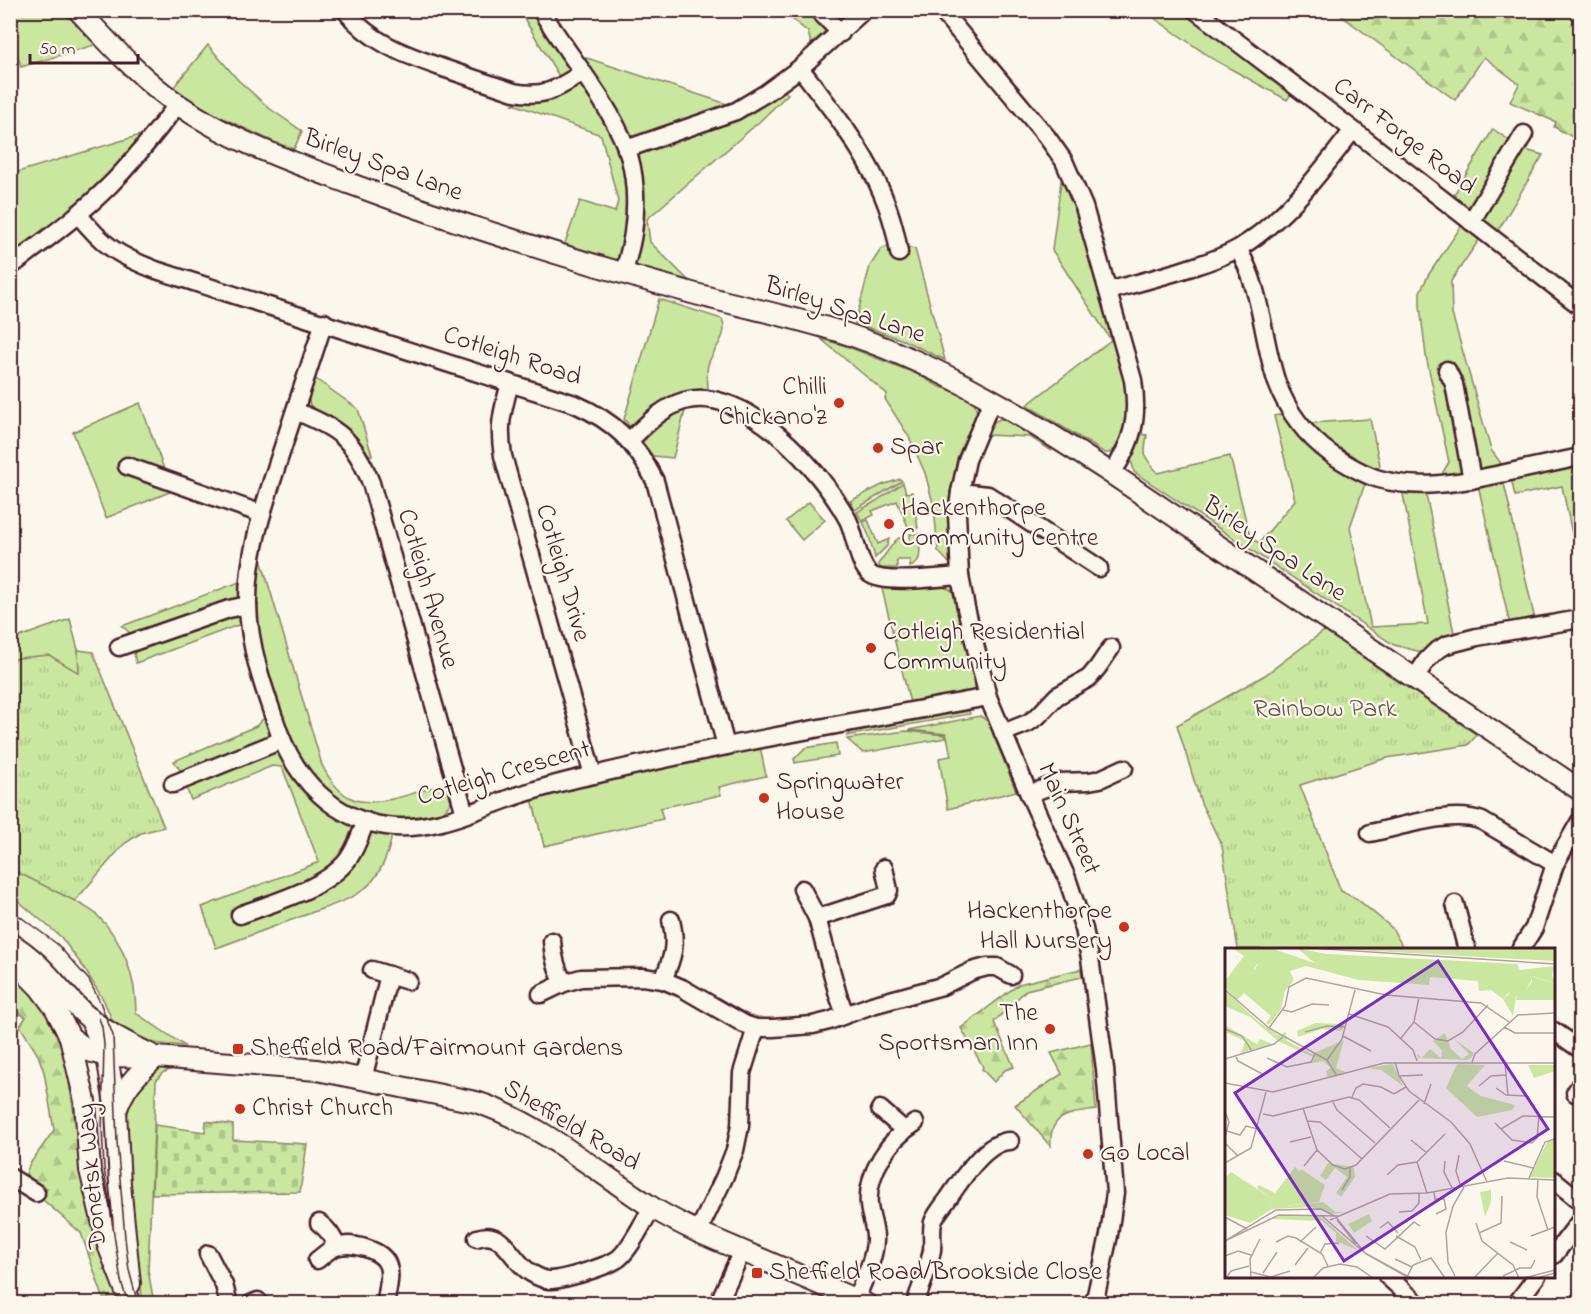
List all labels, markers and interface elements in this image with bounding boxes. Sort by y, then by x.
scale bar [30,27,138,65]
text: 50 m [39,37,76,63]
street label: Carr Forge Road [1324,69,1484,206]
street label: Birley Spa Lane [297,119,468,212]
street label: Birley Spa Lane [759,267,930,355]
street label: Cotleigh Road [438,317,586,397]
place label: Chilli Chickano'z [719,369,827,437]
marker: Chilli Chickano'z [832,396,846,410]
place label: Spar [890,429,944,467]
marker: Spar [871,441,885,455]
street label: Birley Spa Lane [1193,487,1354,613]
place label: Hackenthorpe Community Centre [901,490,1099,558]
street label: Cotleigh Drive [524,500,600,646]
street label: Cotleigh Avenue [386,505,468,674]
marker: Hackenthorpe Community Centre [882,517,896,531]
place label: Cotleigh Residential Community [883,614,1085,682]
marker: Cotleigh Residential Community [864,641,878,655]
park label: Rainbow Park [1253,691,1397,729]
street label: Cotleigh Crescent [413,731,595,817]
street label: Main Street [1026,757,1110,881]
place label: Springwater House [776,764,905,832]
marker: Springwater House [757,791,771,805]
place label: Hackenthorpe Hall Nursery [967,893,1112,961]
marker: Hackenthorpe Hall Nursery [1117,920,1131,934]
inset map [1225,948,1555,1278]
place label: The Sportsman Inn [878,995,1038,1063]
marker: The Sportsman Inn [1043,1022,1057,1036]
place label: Sheffield Road/Fairmount Gardens [250,1030,623,1068]
marker: Sheffield Road/Fairmount Gardens [231,1042,245,1056]
street label: Sheffield Road [495,1070,647,1182]
place label: Christ Church [252,1090,393,1128]
street label: Donetsk Way [68,1102,118,1251]
marker: Christ Church [233,1102,247,1116]
place label: Go Local [1100,1135,1189,1173]
marker: Go Local [1081,1147,1095,1161]
place label: Sheffield Road/Brookside Close [769,1254,1103,1292]
marker: Sheffield Road/Brookside Close [750,1266,764,1280]

